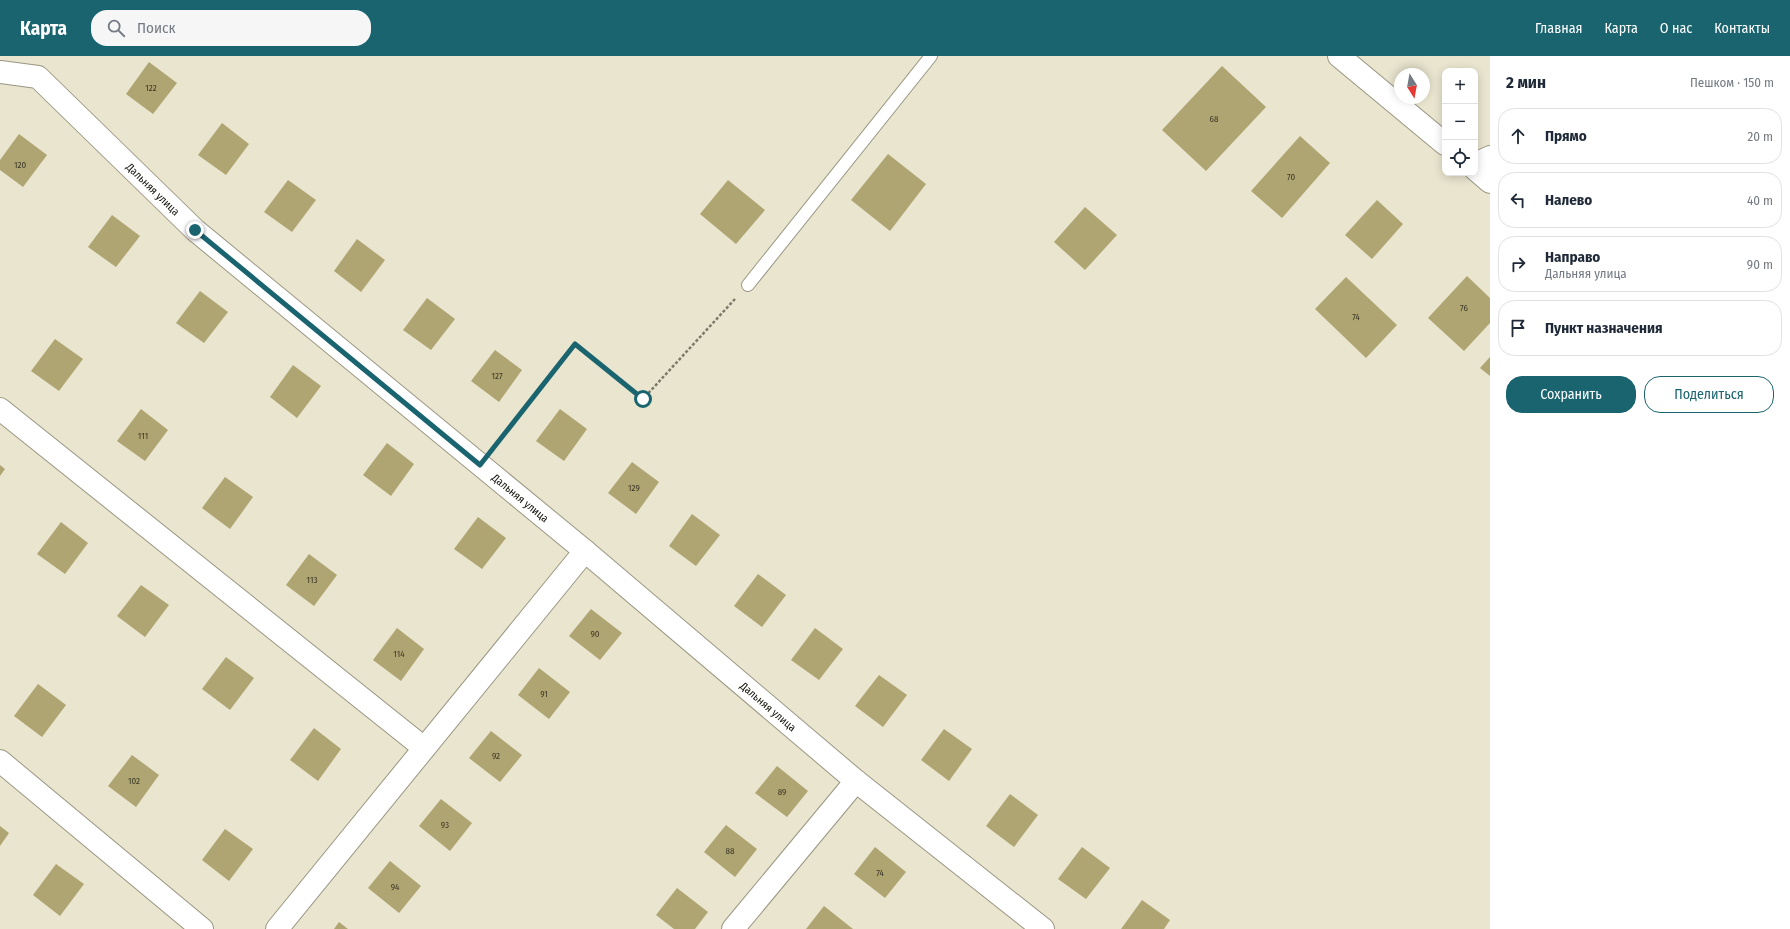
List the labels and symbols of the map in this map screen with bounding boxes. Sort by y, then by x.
north arrow [1394,68,1430,104]
house number: 122 [145,83,157,93]
house number: 68 [1210,114,1219,124]
house number: 120 [14,160,26,170]
street label: Дальняя улица [123,160,182,218]
house number: 70 [1287,172,1295,182]
route end [186,221,204,239]
house number: 76 [1460,303,1468,313]
house number: 74 [1352,312,1360,322]
house number: 127 [491,371,503,381]
route start [634,390,652,408]
house number: 111 [138,431,148,441]
street label: Дальняя улица [489,470,551,525]
house number: 129 [628,483,640,493]
house number: 113 [307,575,317,585]
house number: 90 [590,629,600,639]
house number: 114 [393,649,405,659]
street label: Дальняя улица [737,679,799,734]
house number: 91 [540,689,548,699]
house number: 92 [492,751,500,761]
house number: 102 [128,776,140,786]
house number: 89 [778,787,786,797]
house number: 93 [441,820,449,830]
house number: 88 [725,846,735,856]
house number: 74 [876,868,884,878]
house number: 94 [391,882,400,892]

